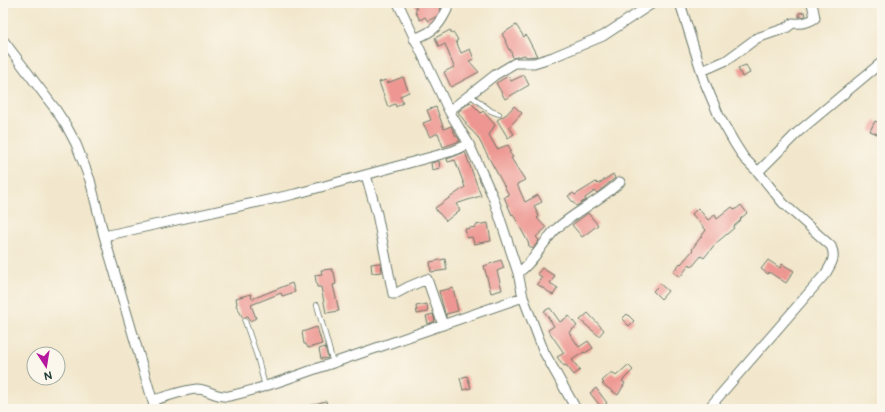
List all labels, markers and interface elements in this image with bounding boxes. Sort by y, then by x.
north arrow [26,346,66,386]
text: N [43,368,53,383]

